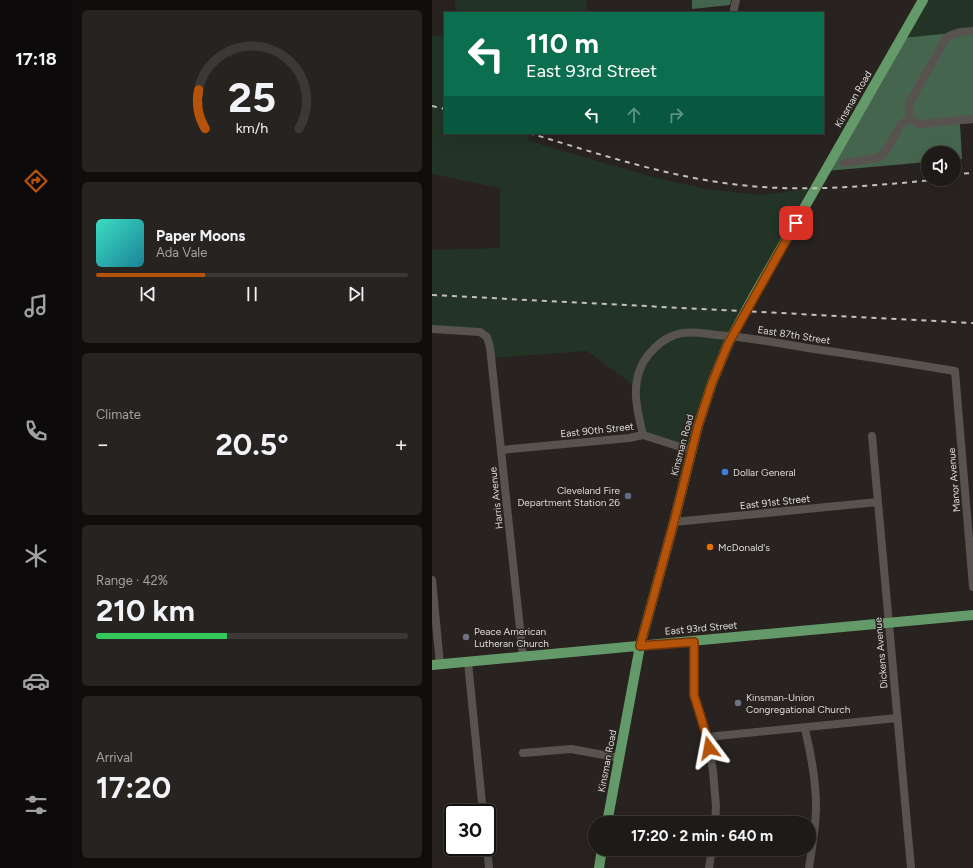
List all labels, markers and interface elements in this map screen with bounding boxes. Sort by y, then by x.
text: 110 m [526,26,599,60]
icon: left [460,28,512,80]
text: 17:18 [15,48,57,70]
text: East 93rd Street [526,60,657,82]
street label: Kinsman Road [832,68,875,130]
text: 25 [228,72,276,122]
icon: left [581,104,603,126]
icon: ahead [623,104,645,126]
icon: right [665,104,687,126]
text: km/h [236,118,268,136]
map controls [921,146,961,186]
button: sound [921,146,961,186]
icon: directions [22,167,50,195]
pin [779,206,813,240]
icon: arrive [785,212,807,234]
text: Paper Moons [156,227,245,245]
text: Ada Vale [156,245,207,260]
icon: previous [137,283,159,305]
icon: pause [241,283,263,305]
icon: next [345,283,367,305]
icon: music [22,292,50,320]
street label: East 87th Street [757,323,831,347]
text: Climate [96,407,141,422]
street label: Kinsman Road [668,413,697,477]
icon: phone [22,417,50,445]
street label: East 90th Street [560,420,635,440]
text: 20.5° [215,426,289,463]
text: − [96,431,110,458]
text: + [394,431,408,458]
street label: Manor Avenue [945,447,963,513]
street label: Harris Avenue [486,466,506,530]
place label: Dollar General [733,466,796,479]
marker: Dollar General [720,467,730,477]
place label: Cleveland Fire Department Station 26 [517,484,621,509]
marker: Cleveland Fire Department Station 26 [623,491,633,501]
street label: East 91st Street [739,492,811,512]
place label: McDonald's [718,541,770,554]
icon: climate [22,542,50,570]
marker: McDonald's [705,542,715,552]
text: Range · 42% [96,573,168,588]
text: 210 km [96,592,195,629]
street label: Dickens Avenue [871,616,891,689]
street label: East 93rd Street [664,618,738,638]
place label: Peace American Lutheran Church [474,625,549,650]
marker: Peace American Lutheran Church [461,632,471,642]
icon: car [22,667,50,695]
place label: Kinsman-Union Congregational Church [746,691,851,716]
marker: Kinsman-Union Congregational Church [733,698,743,708]
position arrow [688,727,730,769]
street label: Kinsman Road [595,729,619,793]
text: Arrival [96,750,133,765]
text: 17:20 [96,769,171,806]
icon: filters [22,791,50,819]
speed limit sign: 30 [444,804,496,856]
text: 17:20 · 2 min · 640 m [631,827,773,845]

